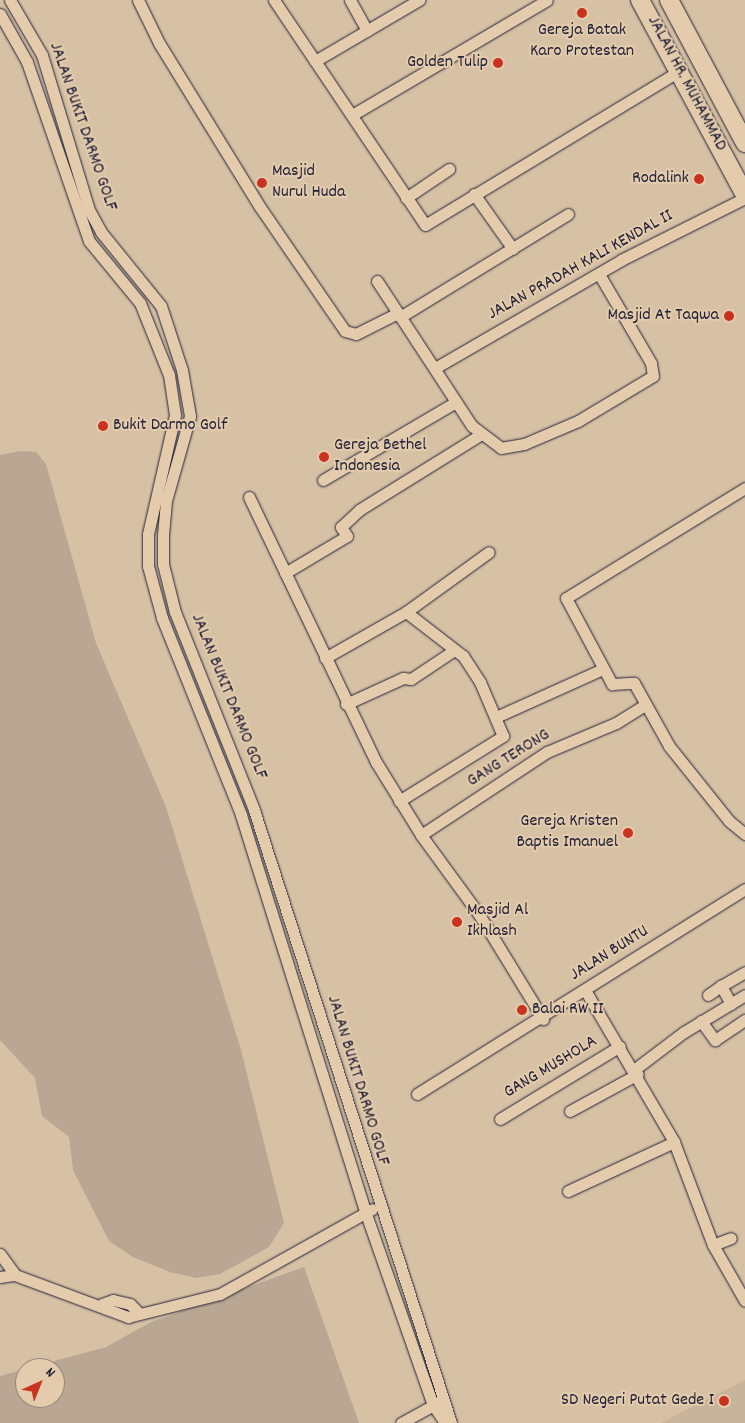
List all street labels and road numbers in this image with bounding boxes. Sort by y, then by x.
street label: JALAN HR. MUHAMMAD [641,13,731,155]
street label: JALAN BUKIT DARMO GOLF [43,40,121,214]
street label: JALAN PRADAH KALI KENDAL II [485,206,677,326]
street label: JALAN BUKIT DARMO GOLF [185,611,271,783]
street label: GANG TERONG [464,725,554,793]
street label: JALAN BUNTU [567,921,653,987]
street label: JALAN BUKIT DARMO GOLF [321,993,393,1169]
street label: GANG MUSHOLA [500,1032,602,1104]

